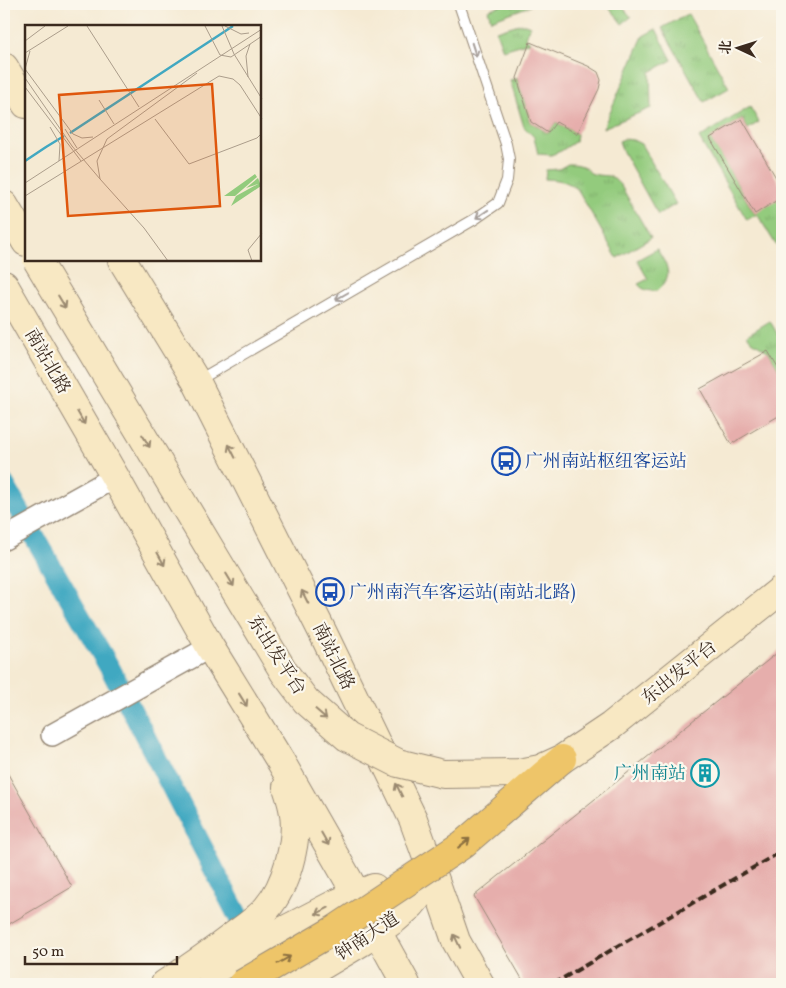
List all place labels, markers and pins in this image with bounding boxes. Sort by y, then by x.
bus stop icon: 广州南站枢纽客运站 [491,446,521,476]
place label: 广州南站枢纽客运站 [525,450,687,475]
bus stop icon: 广州南汽车客运站(南站北路) [315,577,345,607]
place label: 广州南汽车客运站(南站北路) [349,581,575,606]
building icon: 广州南站 [690,758,720,788]
place label: 广州南站 [614,762,686,787]

